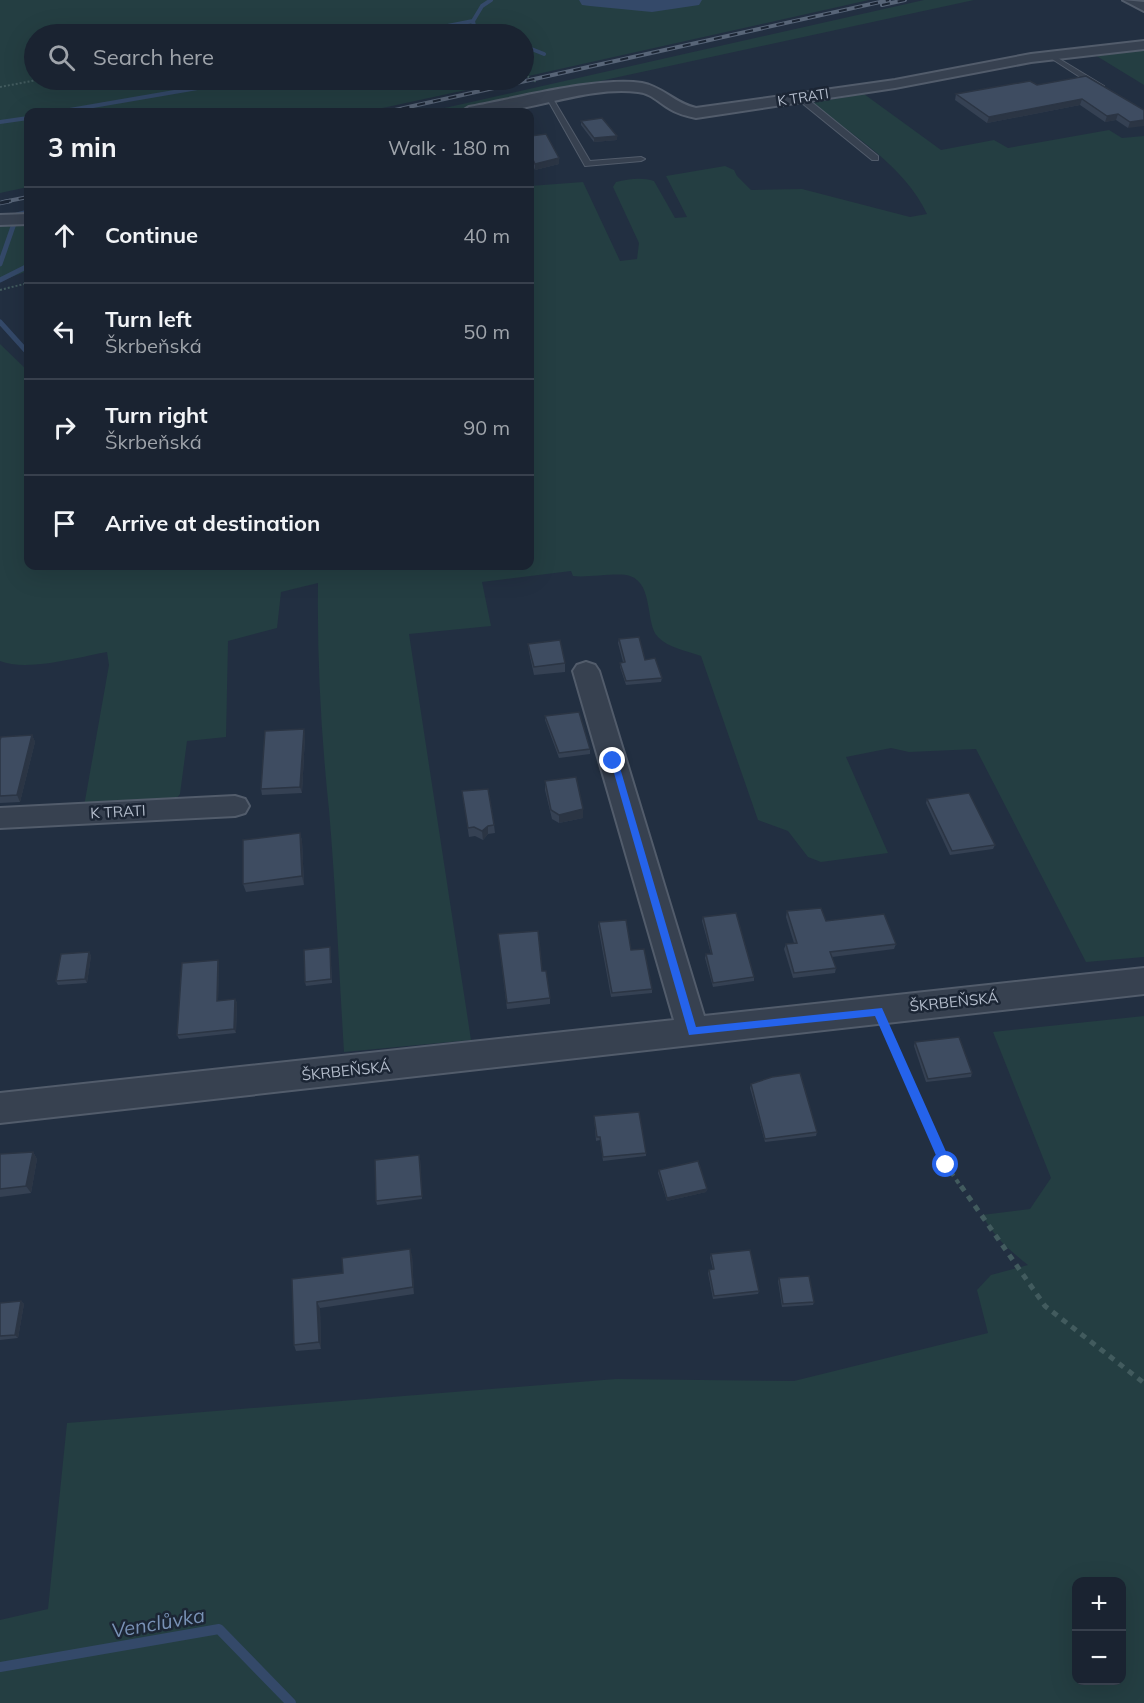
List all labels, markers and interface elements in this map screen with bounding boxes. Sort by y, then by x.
search box [24,24,534,90]
icon: search [45,41,78,74]
text: Search here [93,43,214,71]
street label: K TRATI [776,84,830,110]
text: 3 min [48,131,117,164]
text: Walk · 180 m [388,135,510,160]
icon: ahead [48,219,81,252]
text: Continue [105,221,198,249]
text: 40 m [463,223,510,248]
text: Turn left [105,305,192,333]
icon: left [48,315,81,348]
text: 50 m [463,319,510,344]
text: Škrbeňská [105,333,202,358]
text: Turn right [105,401,208,429]
icon: right [48,411,81,444]
text: 90 m [463,415,510,440]
text: Škrbeňská [105,429,202,454]
icon: arrive [48,507,81,540]
text: Arrive at destination [105,509,320,537]
route end [599,747,625,773]
street label: K TRATI [90,801,146,822]
street label: ŠKRBEŇSKÁ [909,987,999,1016]
street label: ŠKRBEŇSKÁ [301,1056,391,1085]
route start [932,1151,958,1177]
map controls [1072,1577,1126,1685]
button: + [1072,1577,1126,1631]
water label: Venclůvka [109,1602,207,1643]
button: − [1072,1631,1126,1685]

